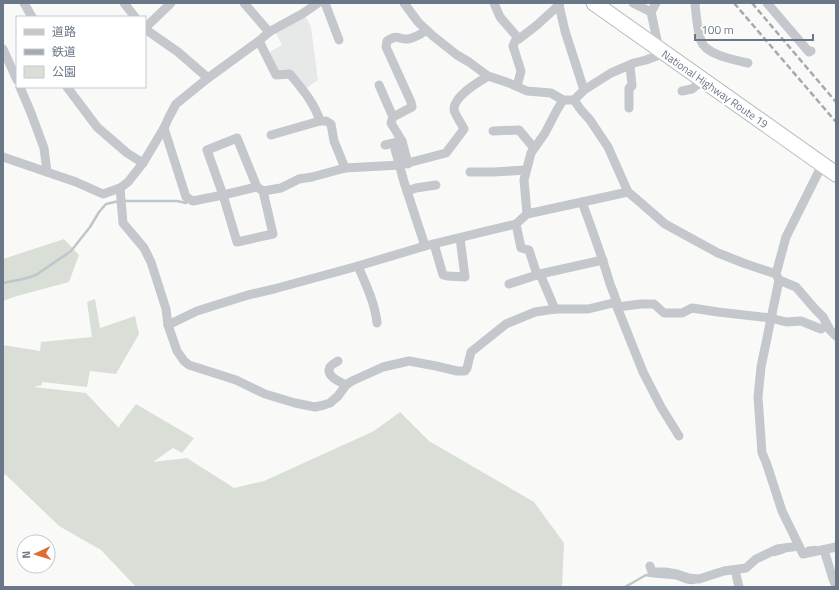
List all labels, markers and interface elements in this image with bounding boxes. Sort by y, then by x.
legend [16,16,146,88]
scale bar [695,16,813,42]
text: 100 m [701,20,734,39]
text: 道路 [52,22,76,41]
text: 鉄道 [52,42,76,61]
street label: National Highway Route 19 [658,46,772,132]
text: 公園 [52,62,76,81]
north arrow [16,534,56,574]
text: N [18,550,34,559]

